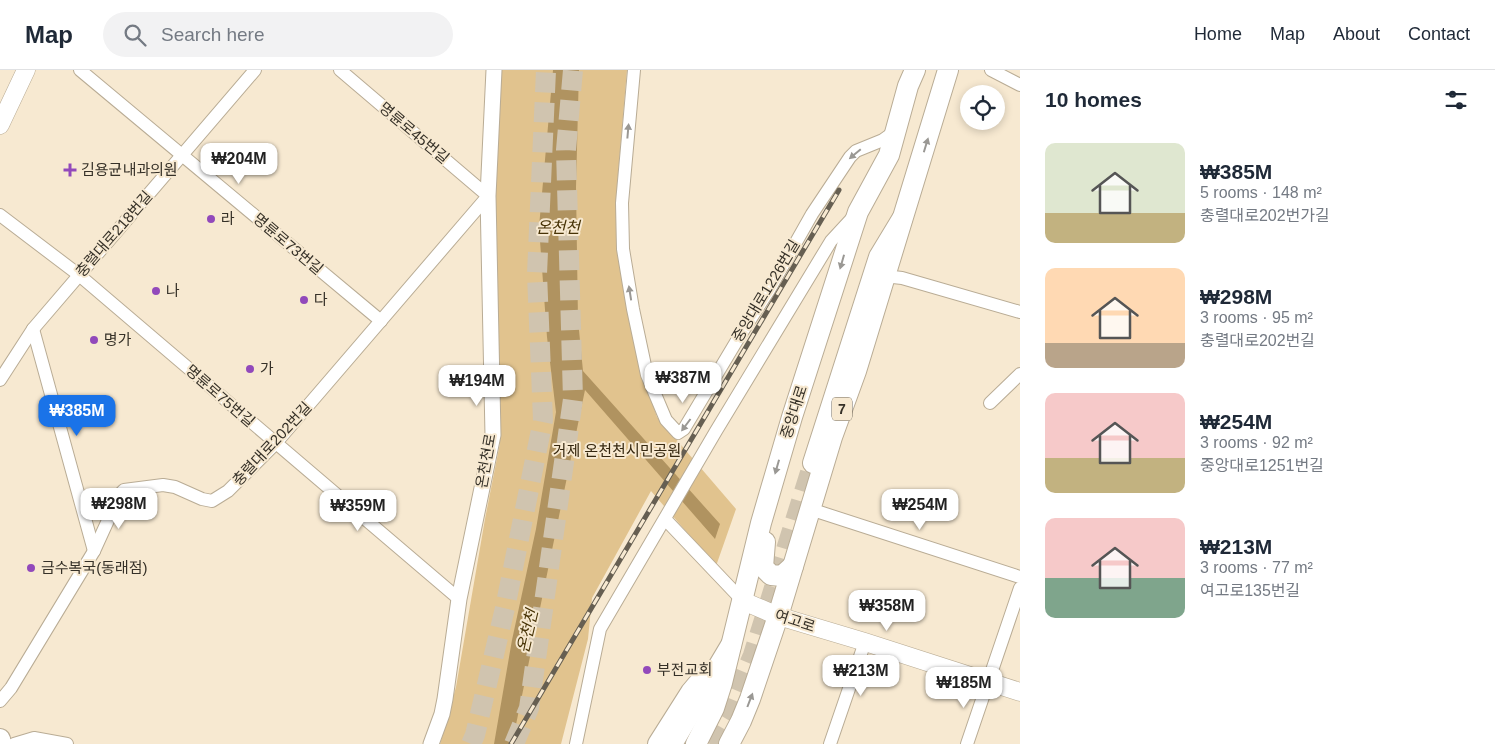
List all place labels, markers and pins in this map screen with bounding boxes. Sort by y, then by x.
pin: ₩204M [204,142,274,185]
place label: 김용균내과의원 [81,161,178,178]
marker: 김용균내과의원 [63,163,77,177]
place label: 라 [221,210,235,227]
marker: 라 [205,213,217,225]
place label: 나 [166,282,180,299]
marker: 나 [150,285,162,297]
place label: 다 [314,291,328,308]
marker: 다 [298,294,310,306]
place label: 명가 [104,331,132,348]
marker: 명가 [88,334,100,346]
place label: 가 [260,360,274,377]
pin: ₩387M [648,362,718,404]
marker: 가 [244,363,256,375]
pin: ₩194M [442,364,512,407]
pin: ₩385M [42,394,112,437]
pin: ₩298M [84,488,154,530]
pin: ₩254M [885,488,955,531]
pin: ₩359M [323,490,393,532]
place label: 금수복국(동래점) [41,559,148,576]
marker: 금수복국(동래점) [25,562,37,574]
pin: ₩358M [852,590,922,632]
pin: ₩213M [826,654,896,697]
place label: 부전교회 [657,661,712,678]
marker: 부전교회 [641,664,653,676]
pin: ₩185M [929,666,999,709]

